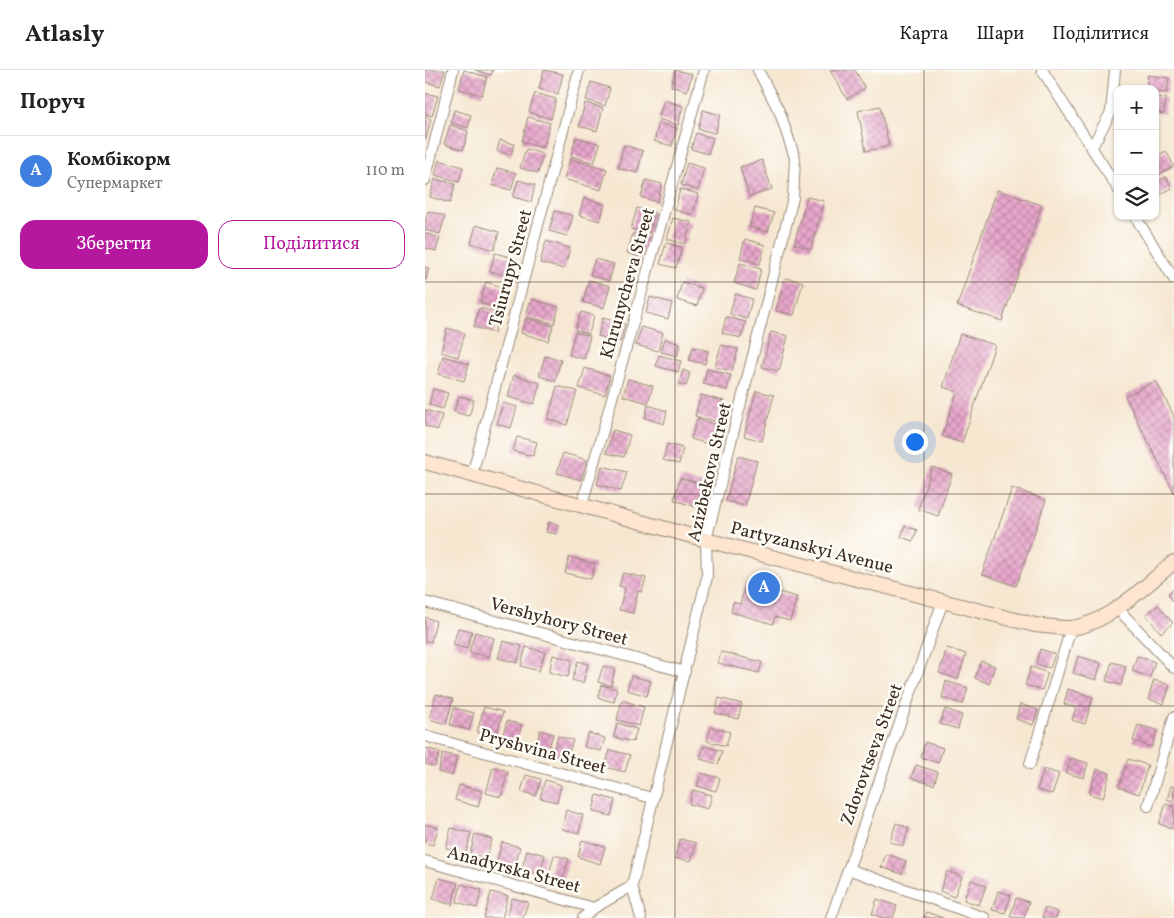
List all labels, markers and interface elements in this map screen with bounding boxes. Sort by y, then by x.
text: Atlasly [25,18,104,52]
text: Карта [900,22,948,47]
text: Шари [976,22,1024,47]
text: Поділитися [1052,22,1149,47]
map controls [1114,85,1159,220]
button: + [1114,85,1159,130]
text: Поруч [20,88,85,117]
button: − [1114,130,1159,175]
text: Комбікорм [67,147,170,173]
text: A [30,160,42,182]
text: 110 m [366,160,405,182]
text: Супермаркет [67,173,163,195]
button: layers [1114,175,1159,220]
street label: Khrunycheva Street [595,205,662,362]
street label: Tsiurupy Street [484,207,539,330]
button: Зберегти [20,220,208,269]
button: Поділитися [218,220,405,269]
street label: Azizbekova Street [682,400,739,545]
your location [902,429,928,455]
street label: Partyzanskyi Avenue [728,516,896,581]
pin: A [748,569,780,607]
street label: Vershyhory Street [487,592,630,653]
street label: Zdorovtseva Street [835,680,910,829]
street label: Pryshvina Street [476,723,609,781]
street label: Anadyrska Street [444,841,583,900]

